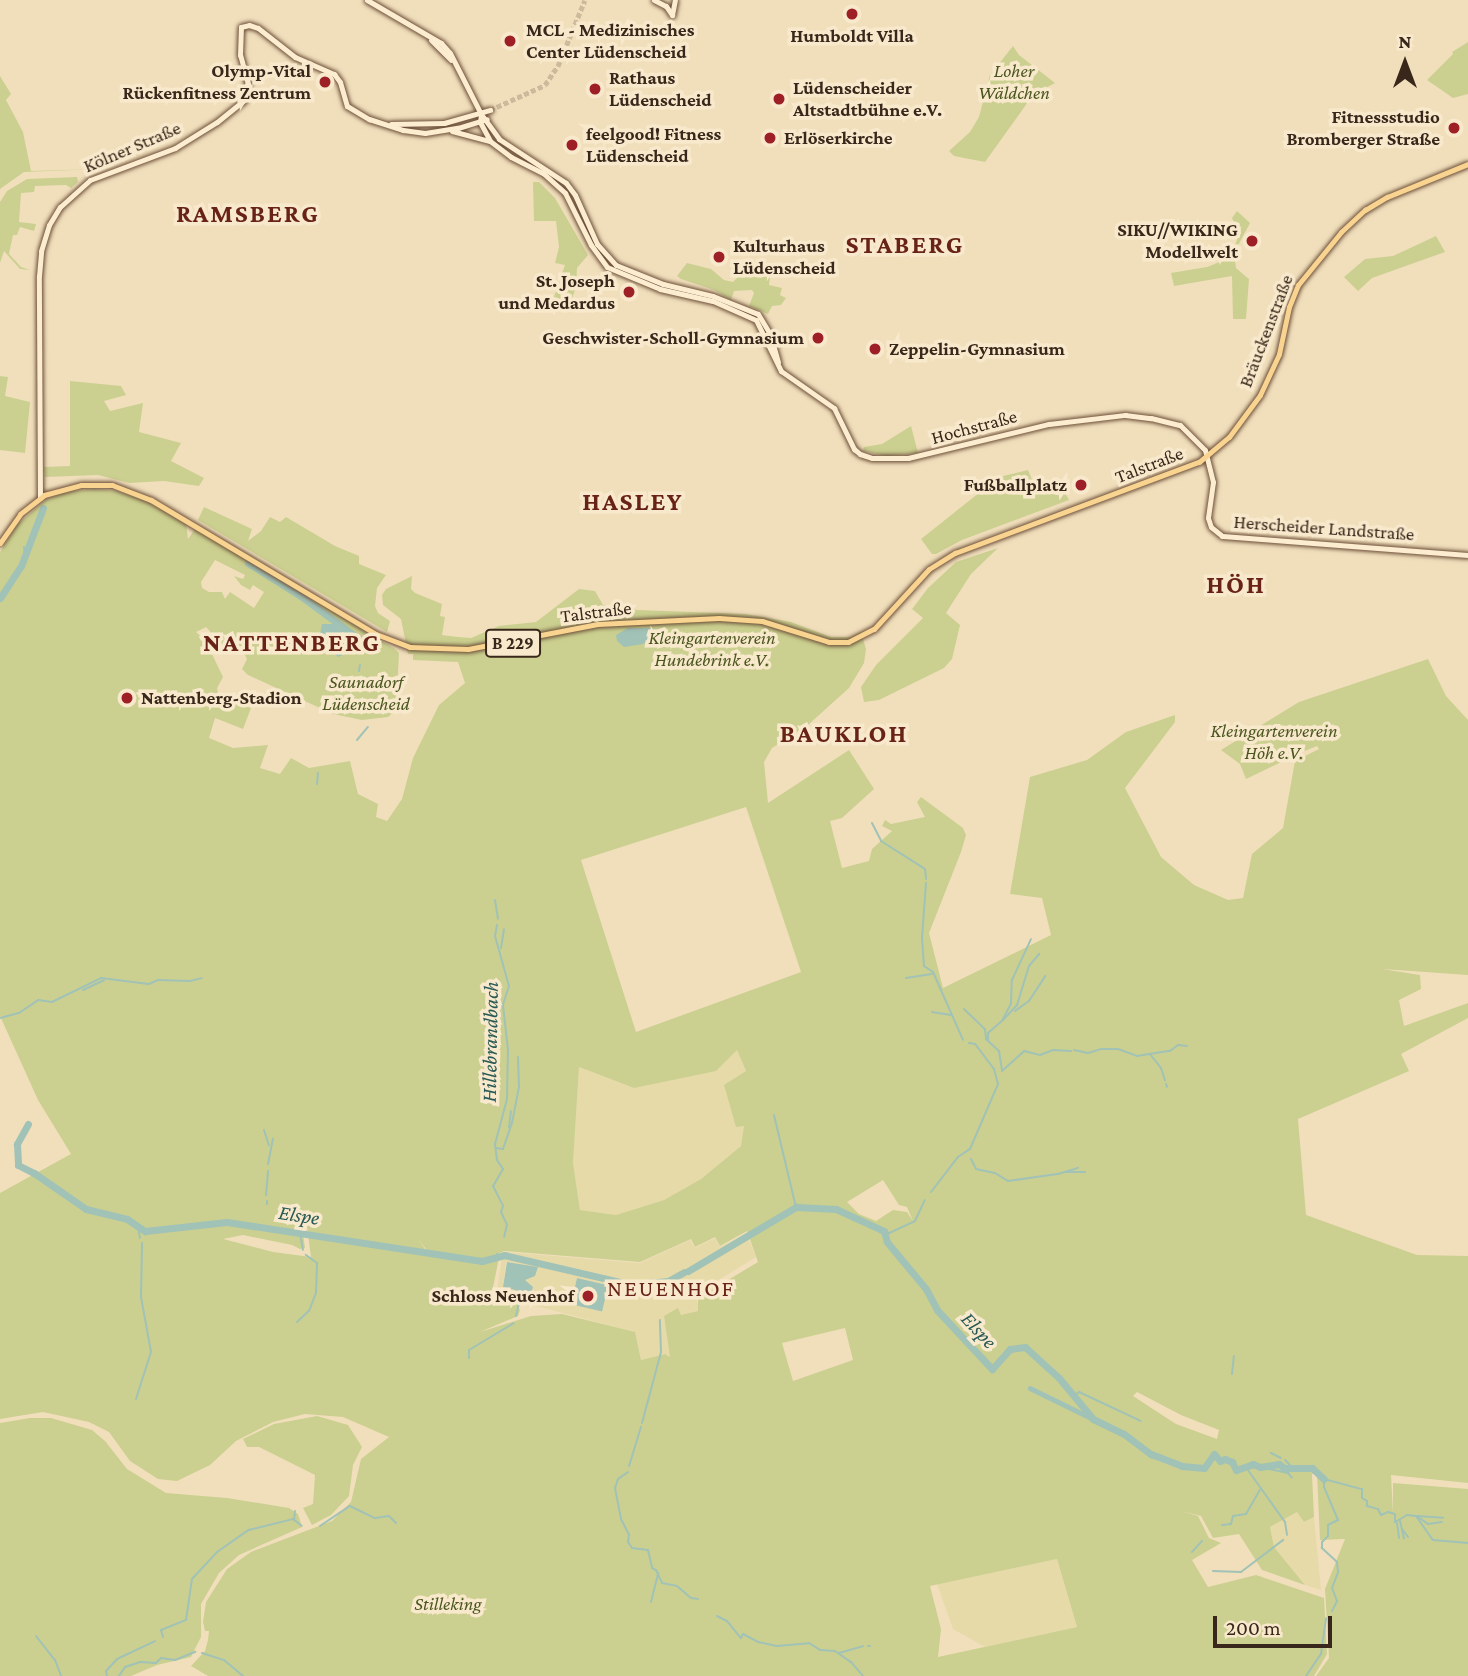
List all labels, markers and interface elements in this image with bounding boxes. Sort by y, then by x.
marker: Humboldt Villa [844,6,860,22]
place label: MCL - Medizinisches Center Lüdenscheid [526,19,694,63]
place label: Humboldt Villa [790,25,914,47]
north arrow [1370,28,1440,98]
marker: MCL - Medizinisches Center Lüdenscheid [500,31,520,51]
text: N [1399,31,1411,52]
place label: Olymp-Vital Rückenfitness Zentrum [123,60,311,104]
park label: Loher Wäldchen [978,60,1050,104]
place label: Rathaus Lüdenscheid [609,67,712,111]
marker: Olymp-Vital Rückenfitness Zentrum [317,74,333,90]
place label: Lüdenscheider Altstadtbühne e.V. [793,77,942,121]
marker: Rathaus Lüdenscheid [587,81,603,97]
marker: Lüdenscheider Altstadtbühne e.V. [771,91,787,107]
place label: Fitnessstudio Bromberger Straße [1286,106,1440,150]
street label: Kölner Straße [80,116,184,178]
marker: Fitnessstudio Bromberger Straße [1446,120,1462,136]
place label: feelgood! Fitness Lüdenscheid [586,123,721,167]
place label: Erlöserkirche [784,127,893,149]
marker: Erlöserkirche [762,130,778,146]
marker: feelgood! Fitness Lüdenscheid [564,137,580,153]
district label: RAMSBERG [177,198,319,230]
place label: SIKU//WIKING Modellwelt [1117,219,1238,263]
district label: STABERG [846,229,964,261]
marker: SIKU//WIKING Modellwelt [1244,233,1260,249]
place label: Kulturhaus Lüdenscheid [733,235,836,279]
marker: Kulturhaus Lüdenscheid [711,249,727,265]
place label: St. Joseph und Medardus [498,270,615,314]
street label: Bräuckenstraße [1234,271,1298,391]
marker: St. Joseph und Medardus [621,284,637,300]
place label: Geschwister-Scholl-Gymnasium [542,327,804,349]
marker: Geschwister-Scholl-Gymnasium [810,330,826,346]
place label: Zeppelin-Gymnasium [889,338,1065,360]
marker: Zeppelin-Gymnasium [867,341,883,357]
street label: Hochstraße [929,405,1019,449]
street label: Talstraße [1112,442,1186,488]
place label: Fußballplatz [964,474,1067,496]
marker: Fußballplatz [1073,477,1089,493]
district label: HASLEY [583,486,683,518]
street label: Herscheider Landstraße [1233,510,1415,546]
district label: HÖH [1207,569,1265,601]
street label: Talstraße [559,596,633,628]
district label: NATTENBERG [204,627,380,659]
park label: Kleingartenverein Hundebrink e.V. [648,627,776,671]
road number: B 229 [485,628,541,658]
park label: Saunadorf Lüdenscheid [322,671,410,715]
place label: Nattenberg-Stadion [141,687,302,709]
marker: Nattenberg-Stadion [119,690,135,706]
district label: BAUKLOH [781,718,907,750]
park label: Kleingartenverein Höh e.V. [1210,720,1338,764]
water label: Hillebrandbach [476,981,504,1103]
water label: Elspe [277,1199,321,1231]
district label: NEUENHOF [608,1274,734,1302]
place label: Schloss Neuenhof [432,1285,574,1307]
marker: Schloss Neuenhof [580,1288,596,1304]
water label: Elspe [956,1306,1002,1354]
park label: Stilleking [414,1593,482,1615]
scale bar [1216,1602,1335,1646]
text: 200 m [1226,1616,1281,1640]

